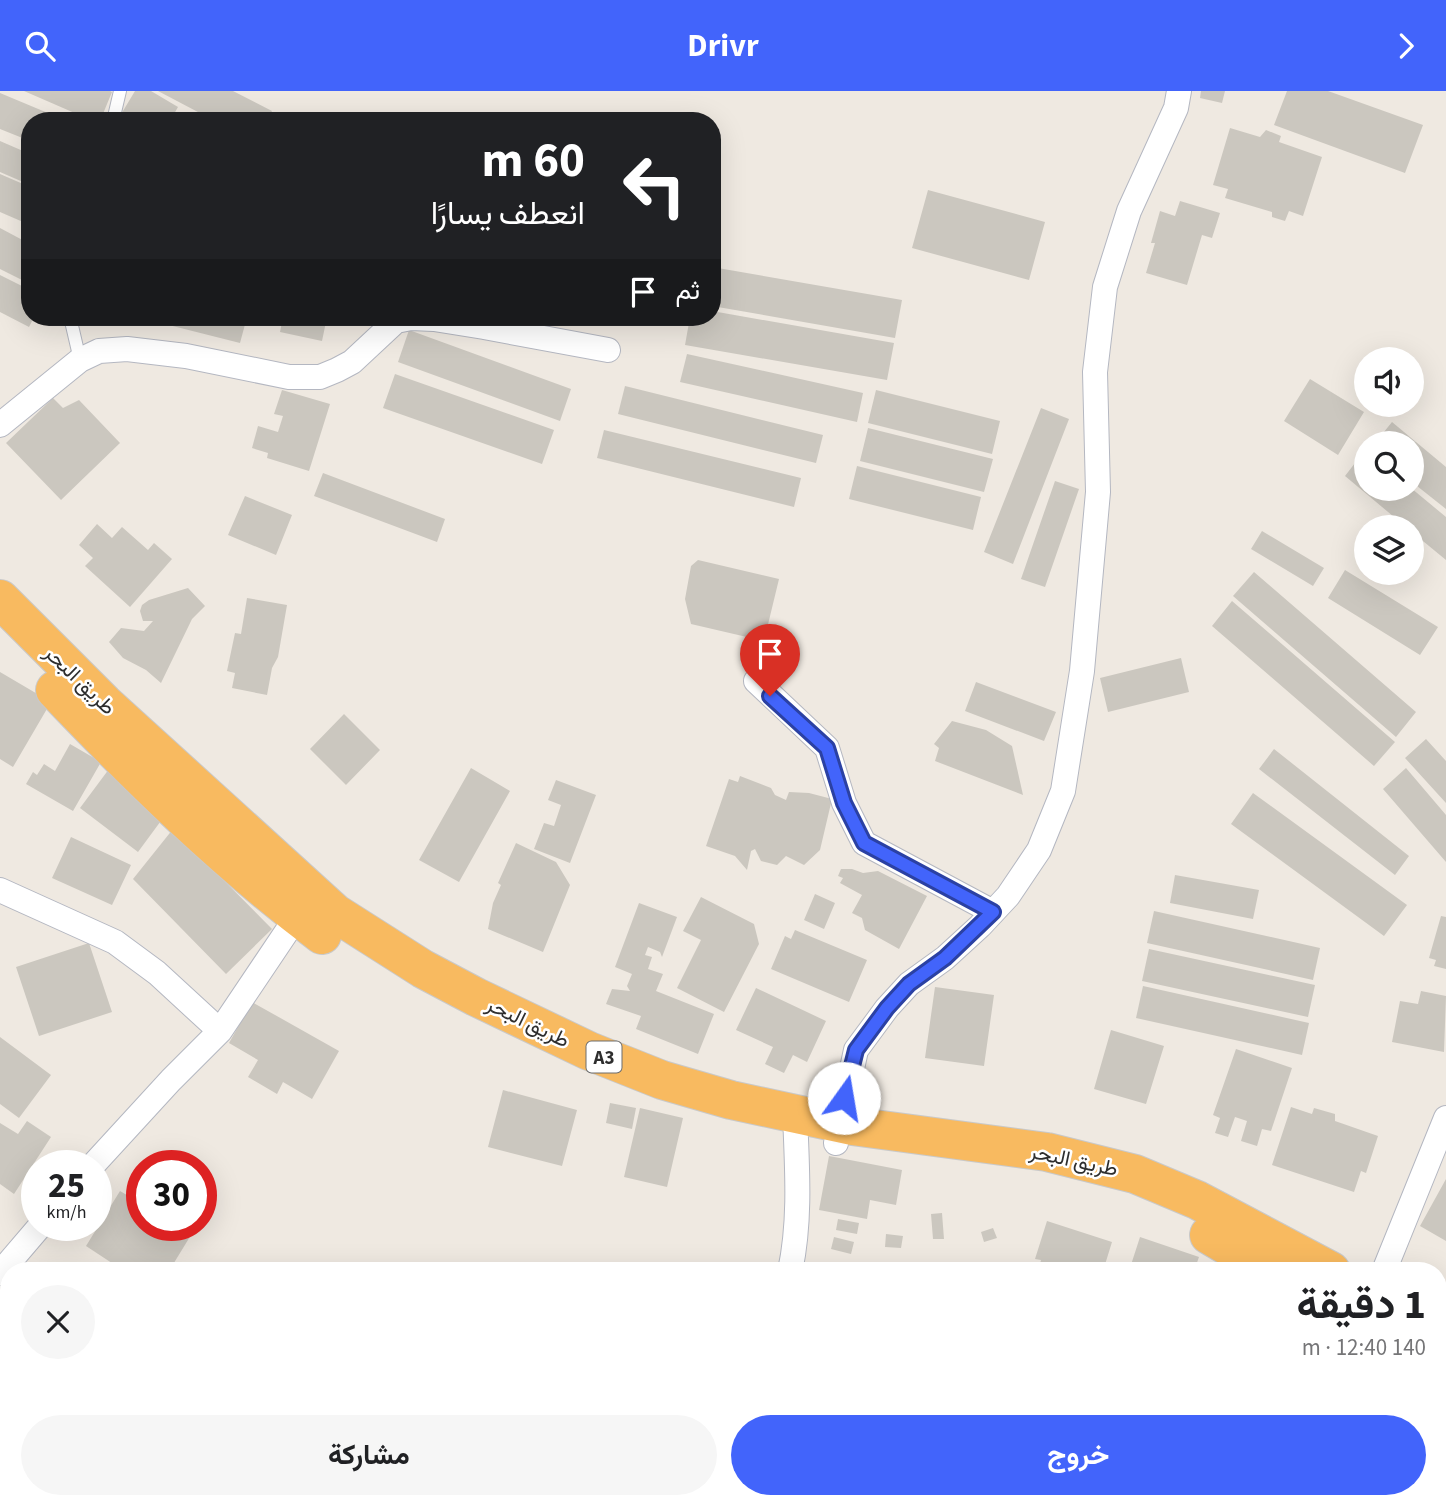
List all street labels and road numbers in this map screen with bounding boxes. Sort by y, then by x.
street label: طريق البحر [37,637,123,722]
street label: طريق البحر [480,988,575,1055]
road number: A3 [586,1041,622,1073]
street label: طريق البحر [1026,1136,1121,1184]

